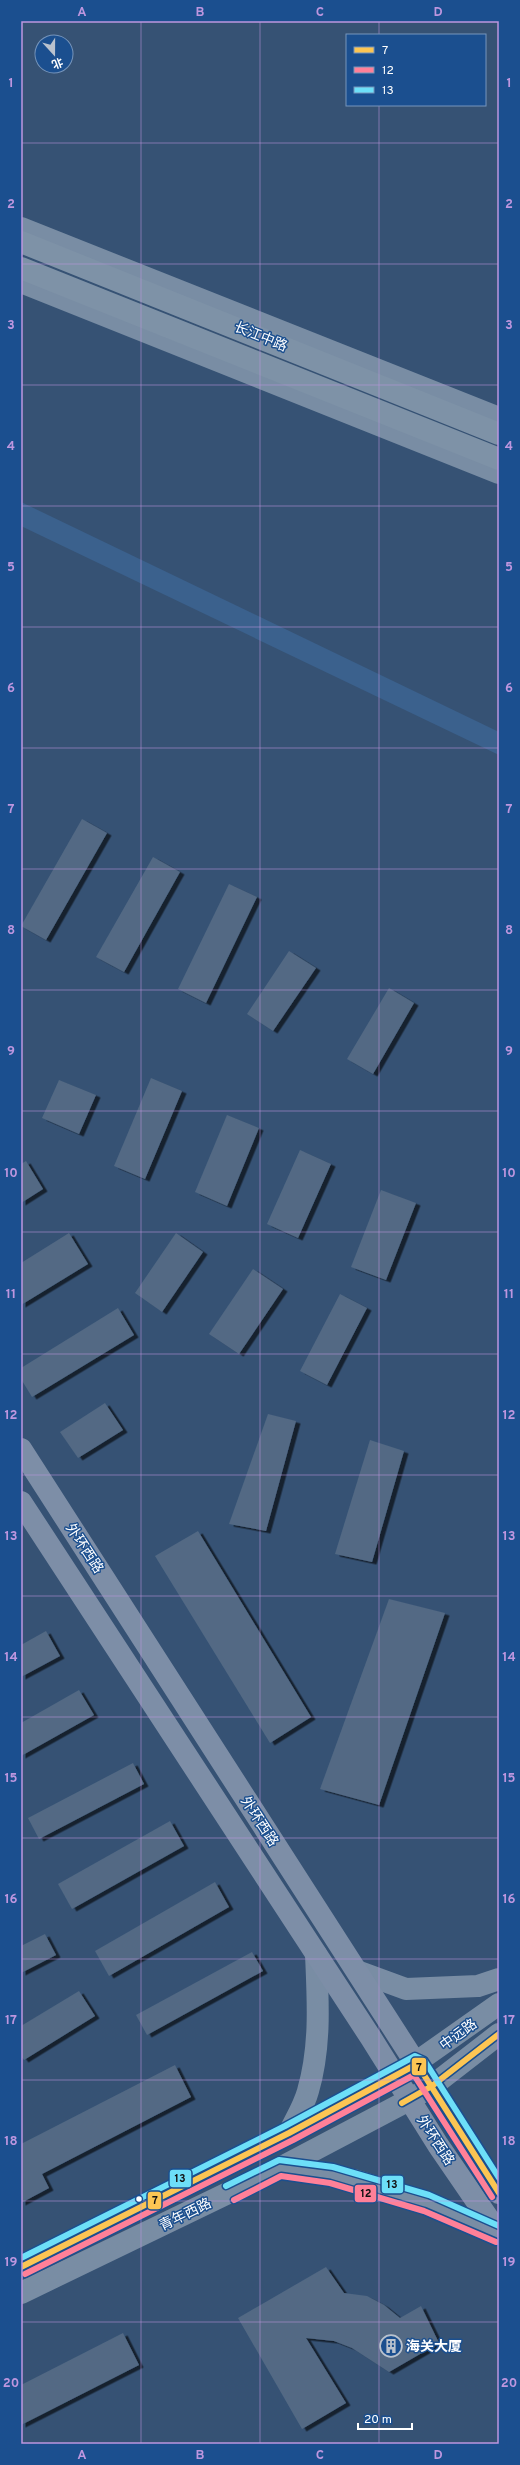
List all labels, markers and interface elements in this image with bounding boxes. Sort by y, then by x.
text: A [77,5,87,21]
text: B [196,5,205,21]
text: C [316,5,324,21]
text: D [433,5,443,21]
north arrow [34,34,74,74]
legend [346,34,486,106]
text: 7 [382,43,388,59]
text: 北 [50,54,65,71]
text: 12 [382,63,394,79]
text: 1 [8,76,14,92]
text: 1 [506,76,512,92]
text: 13 [382,83,394,99]
text: 2 [7,197,15,213]
text: 2 [505,197,513,213]
text: 3 [7,318,15,334]
text: 3 [505,318,513,334]
street label: 长江中路 [231,319,290,356]
text: 4 [7,439,15,455]
text: 4 [505,439,513,455]
text: 5 [7,560,15,576]
text: 5 [505,560,513,576]
text: 6 [7,681,15,697]
text: 6 [505,681,513,697]
text: 7 [8,802,15,818]
text: 7 [506,802,513,818]
text: 8 [7,923,15,939]
text: 8 [505,923,513,939]
text: 9 [7,1044,15,1060]
text: 9 [505,1044,513,1060]
text: 10 [4,1166,18,1182]
text: 10 [502,1166,516,1182]
text: 11 [6,1287,16,1303]
text: 11 [504,1287,514,1303]
text: 12 [4,1408,18,1424]
text: 12 [502,1408,516,1424]
street label: 外环西路 [61,1520,107,1577]
text: 13 [5,1529,18,1545]
text: 13 [503,1529,516,1545]
text: 14 [4,1650,18,1666]
text: 14 [502,1650,516,1666]
text: 15 [4,1771,18,1787]
text: 15 [502,1771,516,1787]
street label: 外环西路 [236,1793,282,1850]
text: 16 [4,1892,18,1908]
text: 16 [502,1892,516,1908]
text: 17 [5,2013,17,2029]
text: 17 [503,2013,515,2029]
street label: 中远路 [437,2016,481,2054]
line badge: 7 [411,2057,427,2076]
text: 7 [416,2061,422,2075]
street label: 外环西路 [412,2112,458,2169]
text: 18 [4,2134,18,2150]
text: 18 [502,2134,516,2150]
line badge: 13 [169,2169,192,2188]
text: 13 [175,2172,186,2186]
line badge: 13 [381,2175,404,2194]
text: 13 [387,2178,398,2192]
line badge: 12 [354,2184,377,2203]
text: 12 [360,2187,372,2201]
line badge: 7 [147,2191,162,2210]
unlabelled marker [134,2194,144,2204]
text: 7 [152,2194,158,2208]
street label: 青年西路 [157,2195,215,2235]
text: 19 [4,2255,18,2271]
text: 19 [502,2255,516,2271]
building icon: 海关大厦 [378,2333,404,2359]
place label: 海关大厦 [406,2339,462,2356]
text: 20 [3,2376,19,2392]
text: 20 [501,2376,517,2392]
scale bar [358,2405,412,2431]
text: 20 m [364,2412,392,2428]
text: A [77,2448,87,2464]
text: B [196,2448,205,2464]
text: C [316,2448,324,2464]
text: D [433,2448,443,2464]

